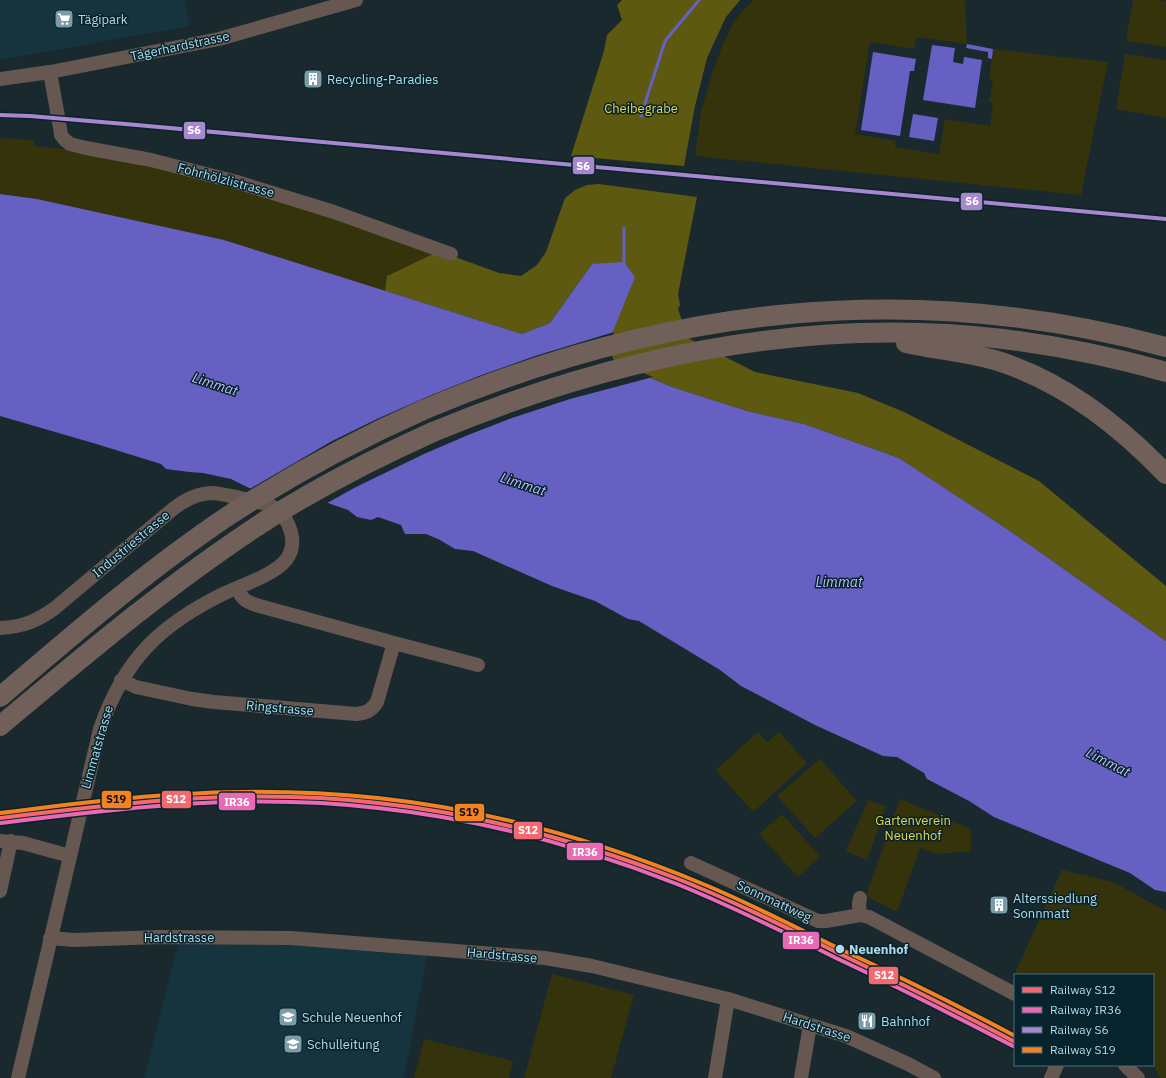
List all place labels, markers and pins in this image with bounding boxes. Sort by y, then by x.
supermarket icon: Tägipark [53,8,75,30]
place label: Tägipark [78,11,128,28]
building icon: Recycling-Paradies [302,68,324,90]
place label: Recycling-Paradies [327,71,439,88]
place label: Alterssiedlung Sonnmatt [1013,890,1097,922]
building icon: Alterssiedlung Sonnmatt [988,894,1010,916]
place label: Neuenhof [849,941,909,958]
marker: Neuenhof [834,943,846,955]
school or university icon: Schule Neuenhof [277,1006,299,1028]
place label: Schule Neuenhof [302,1009,402,1026]
restaurant icon: Bahnhof [856,1010,878,1032]
place label: Bahnhof [881,1013,930,1030]
school or university icon: Schulleitung [282,1033,304,1055]
place label: Schulleitung [307,1036,380,1053]

